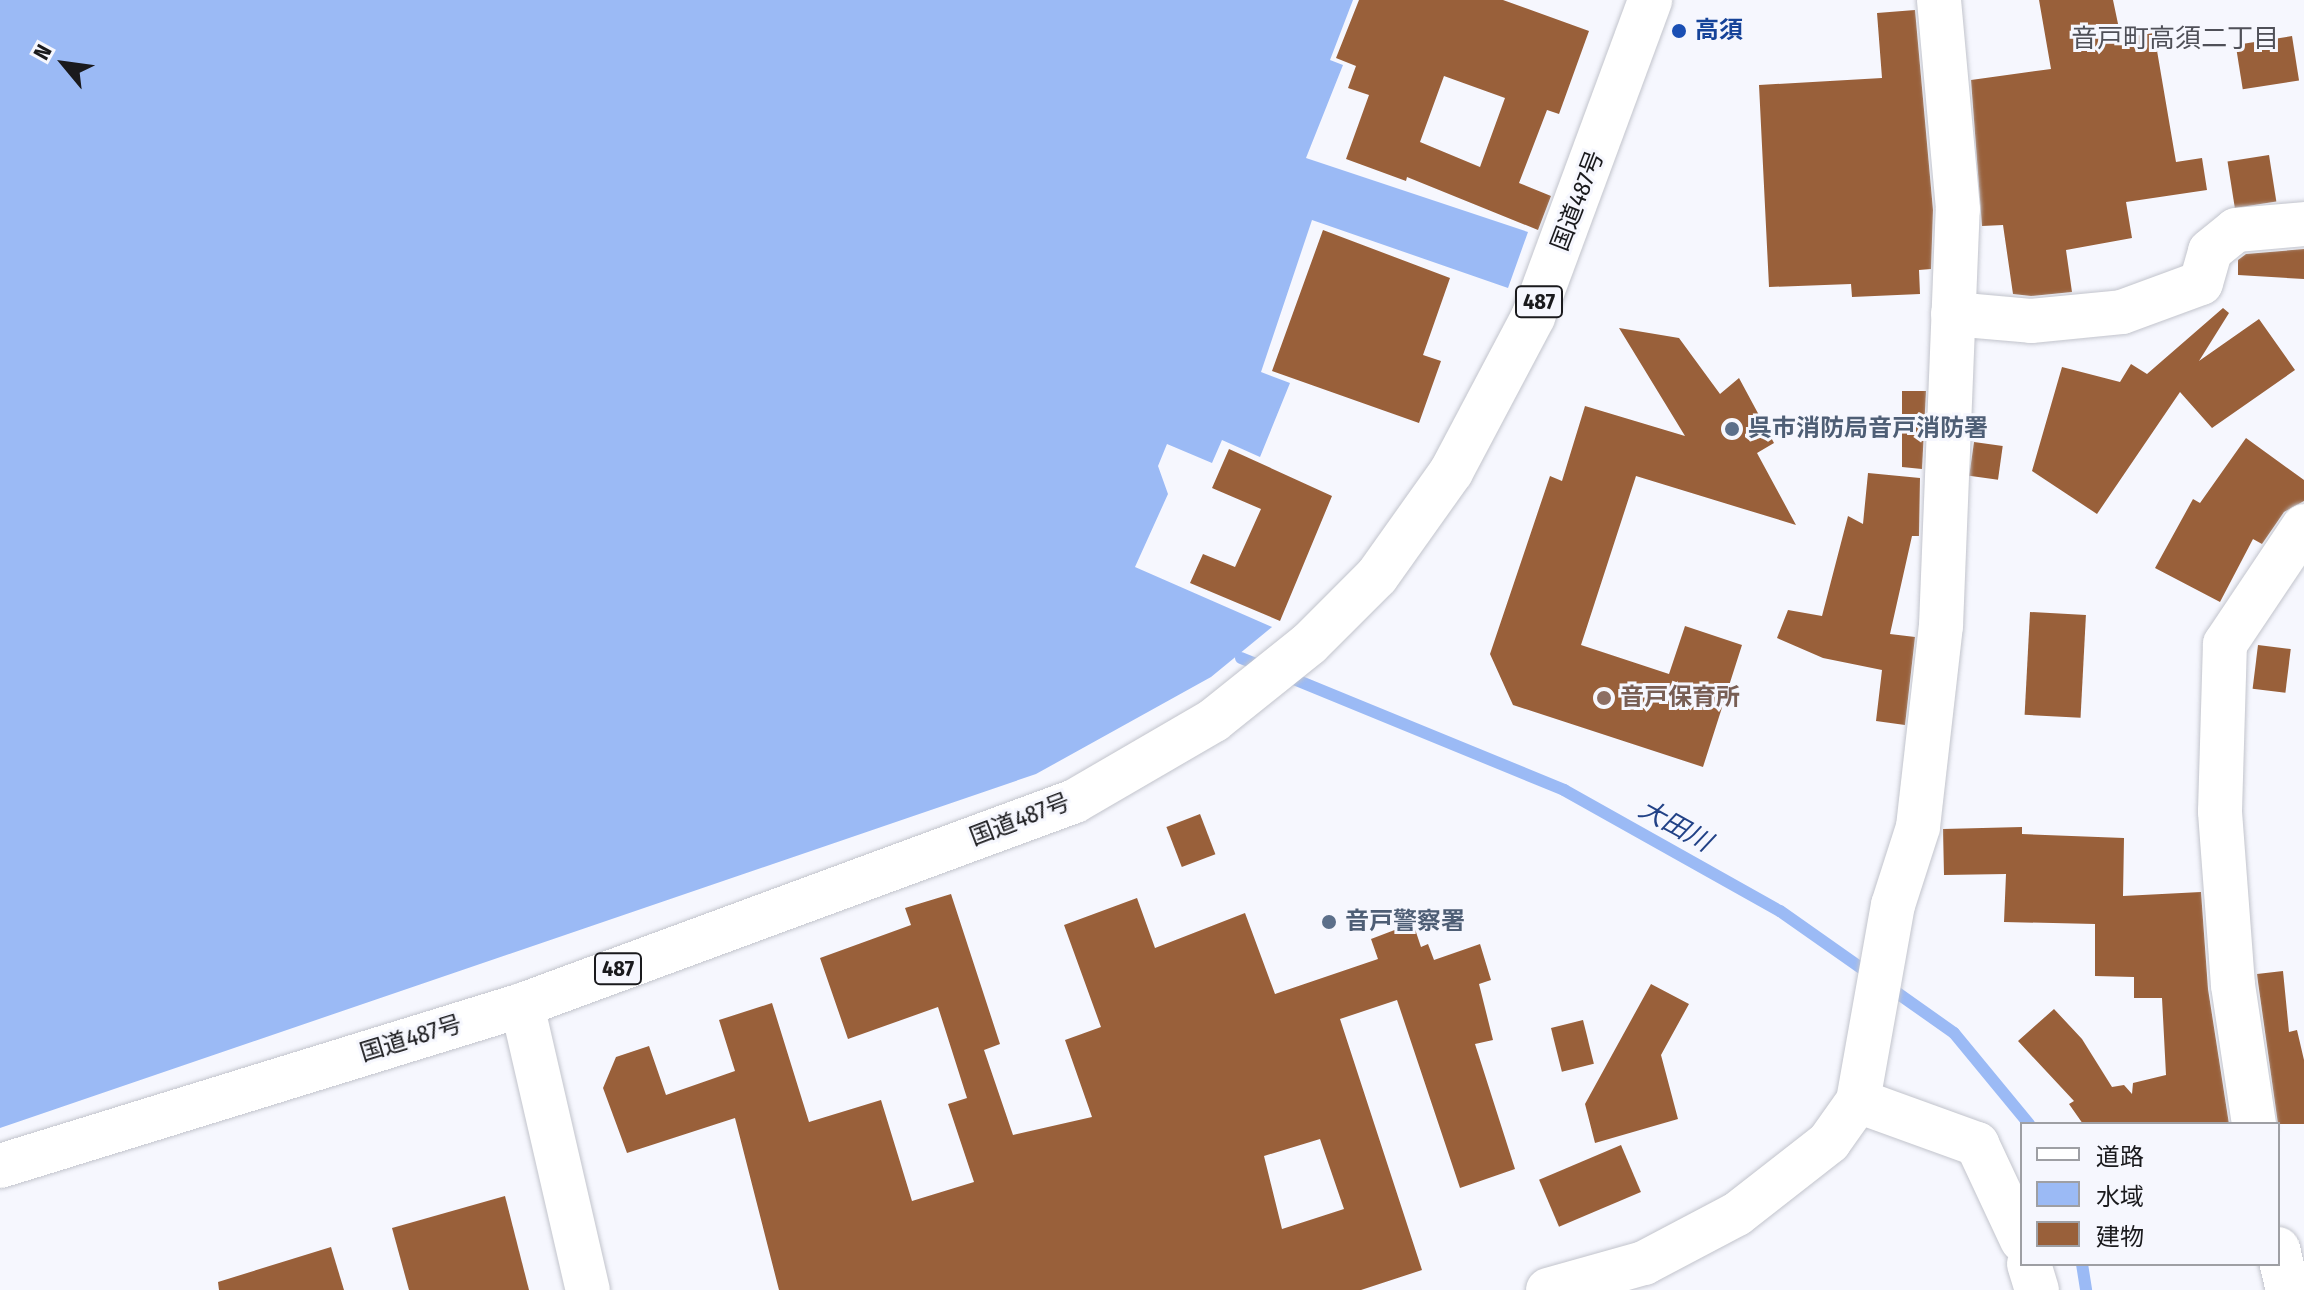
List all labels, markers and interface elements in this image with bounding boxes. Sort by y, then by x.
place label: 高須 [1695,17,1743,45]
marker: 高須 [1670,22,1688,40]
district label: 音戸町高須二丁目 [2071,23,2279,55]
north arrow [24,24,104,104]
text: N [28,40,58,64]
street label: 国道487号 [1546,147,1610,255]
road number: 487 [1513,284,1565,320]
place label: 呉市消防局音戸消防署 [1748,415,1988,443]
marker: 呉市消防局音戸消防署 [1723,420,1741,438]
place label: 音戸保育所 [1620,684,1740,712]
marker: 音戸保育所 [1595,689,1613,707]
street label: 国道487号 [966,788,1074,852]
water label: 大田川 [1633,793,1717,859]
place label: 音戸警察署 [1345,908,1465,936]
marker: 音戸警察署 [1320,913,1338,931]
road number: 487 [592,951,644,987]
street label: 国道487号 [357,1010,465,1068]
legend [2020,1122,2280,1266]
text: 道路 [2096,1143,2144,1171]
text: 水域 [2096,1183,2144,1211]
text: 建物 [2096,1223,2144,1251]

